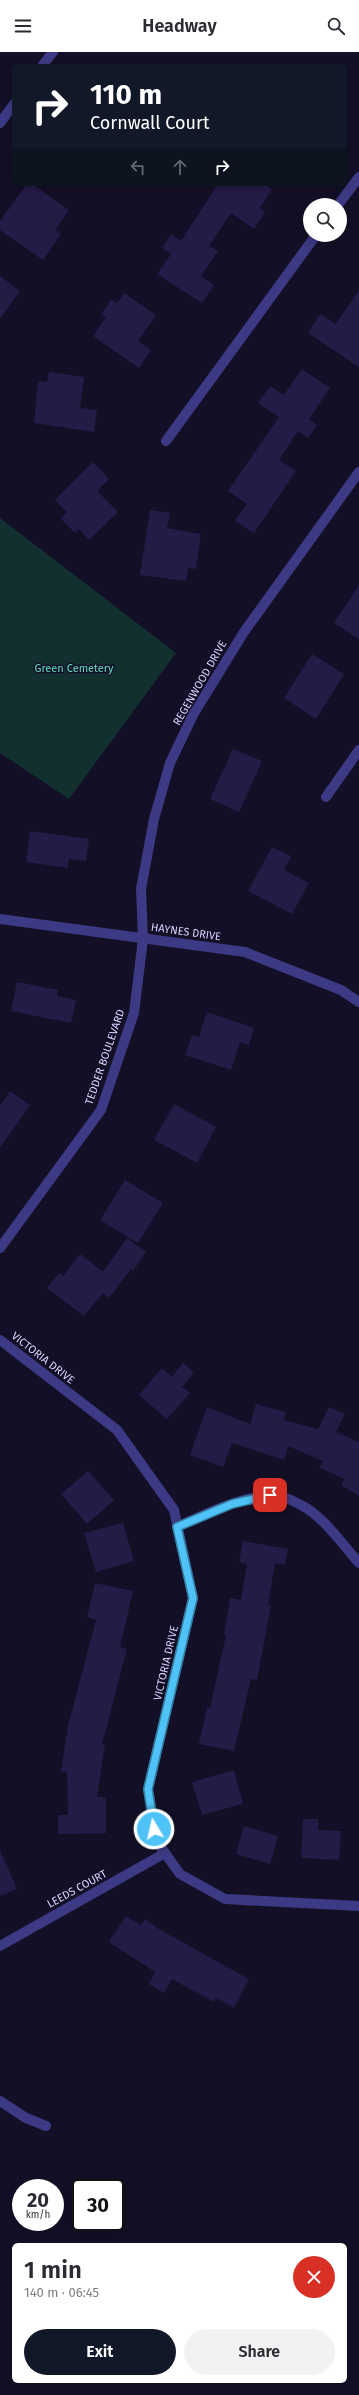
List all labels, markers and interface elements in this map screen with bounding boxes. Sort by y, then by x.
icon: menu [12,15,34,37]
text: Headway [142,15,217,37]
icon: search [325,15,347,37]
text: 110 m [90,78,162,111]
icon: right [24,80,76,132]
text: Cornwall Court [90,112,210,134]
icon: left [127,156,149,178]
icon: ahead [169,156,191,178]
icon: right [211,156,233,178]
map controls [303,198,347,242]
button: search [303,198,347,242]
street label: REGENWOOD DRIVE [170,638,230,728]
park label: Green Cemetery [34,662,114,675]
street label: HAYNES DRIVE [150,921,222,943]
street label: TEDDER BOULEVARD [83,1008,127,1106]
street label: VICTORIA DRIVE [9,1329,77,1387]
pin [253,1478,287,1512]
icon: arrive [259,1484,281,1506]
street label: VICTORIA DRIVE [151,1624,181,1702]
position arrow [133,1808,175,1850]
street label: LEEDS COURT [45,1867,109,1911]
speed limit sign: 30 [72,2179,124,2231]
text: 20 [27,2188,49,2212]
text: km/h [26,2209,50,2221]
text: 1 min [24,2256,82,2284]
button: close [293,2256,335,2298]
text: 140 m · 06:45 [24,2285,99,2300]
button: Exit [24,2329,176,2375]
button: Share [184,2329,335,2375]

